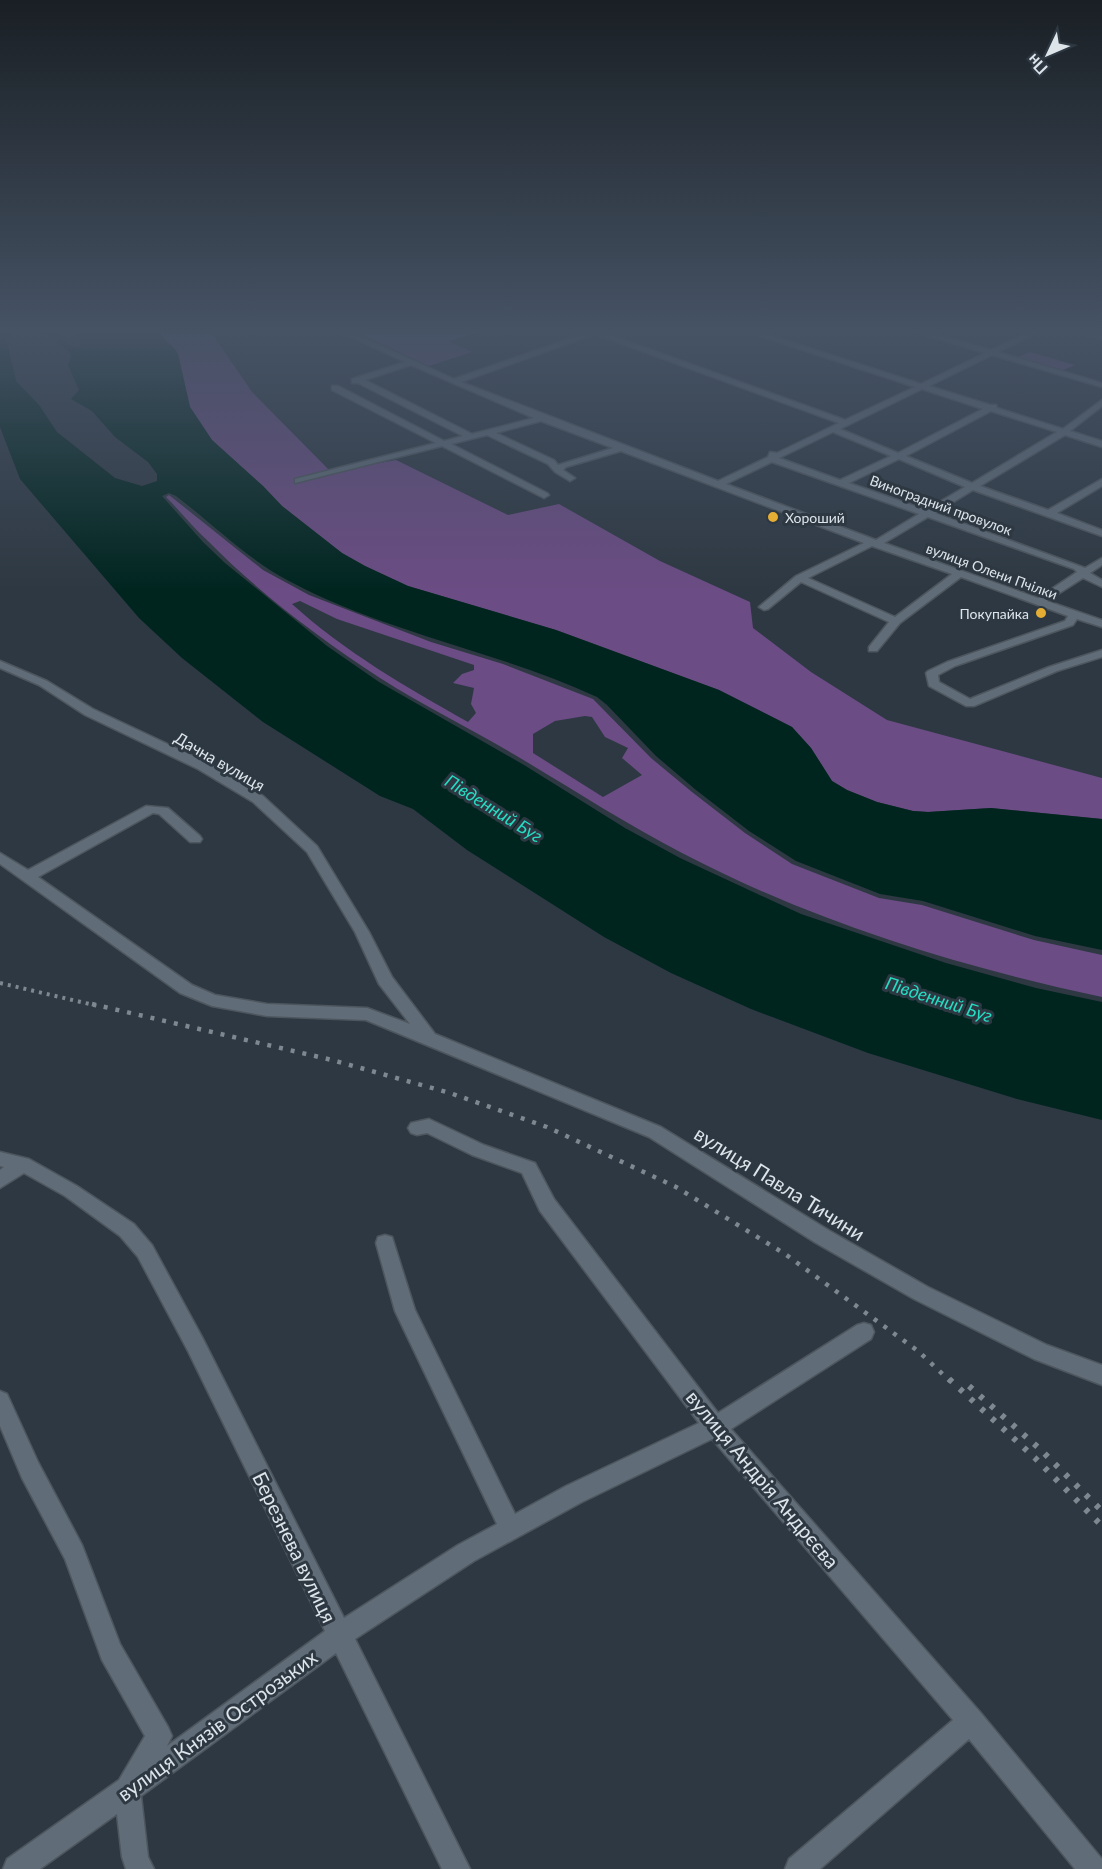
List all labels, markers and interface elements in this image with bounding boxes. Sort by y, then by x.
north arrow [1018,24,1078,84]
text: Пн [1023,51,1051,79]
street label: Виноградний провулок [868,471,1015,539]
place label: Хороший [785,509,845,526]
marker: Хороший [766,510,780,524]
street label: вулиця Олени Пчілки [924,539,1060,603]
place label: Покупайка [959,605,1029,622]
marker: Покупайка [1034,606,1048,620]
street label: Дачна вулиця [171,727,269,795]
water label: Південний Буг [441,769,547,847]
water label: Південний Буг [883,971,995,1027]
street label: вулиця Павла Тичини [690,1121,870,1245]
street label: вулиця Андрія Андрєєва [682,1385,844,1573]
street label: Березнева вулиця [248,1468,342,1626]
street label: вулиця Князів Острозьких [113,1645,321,1805]

